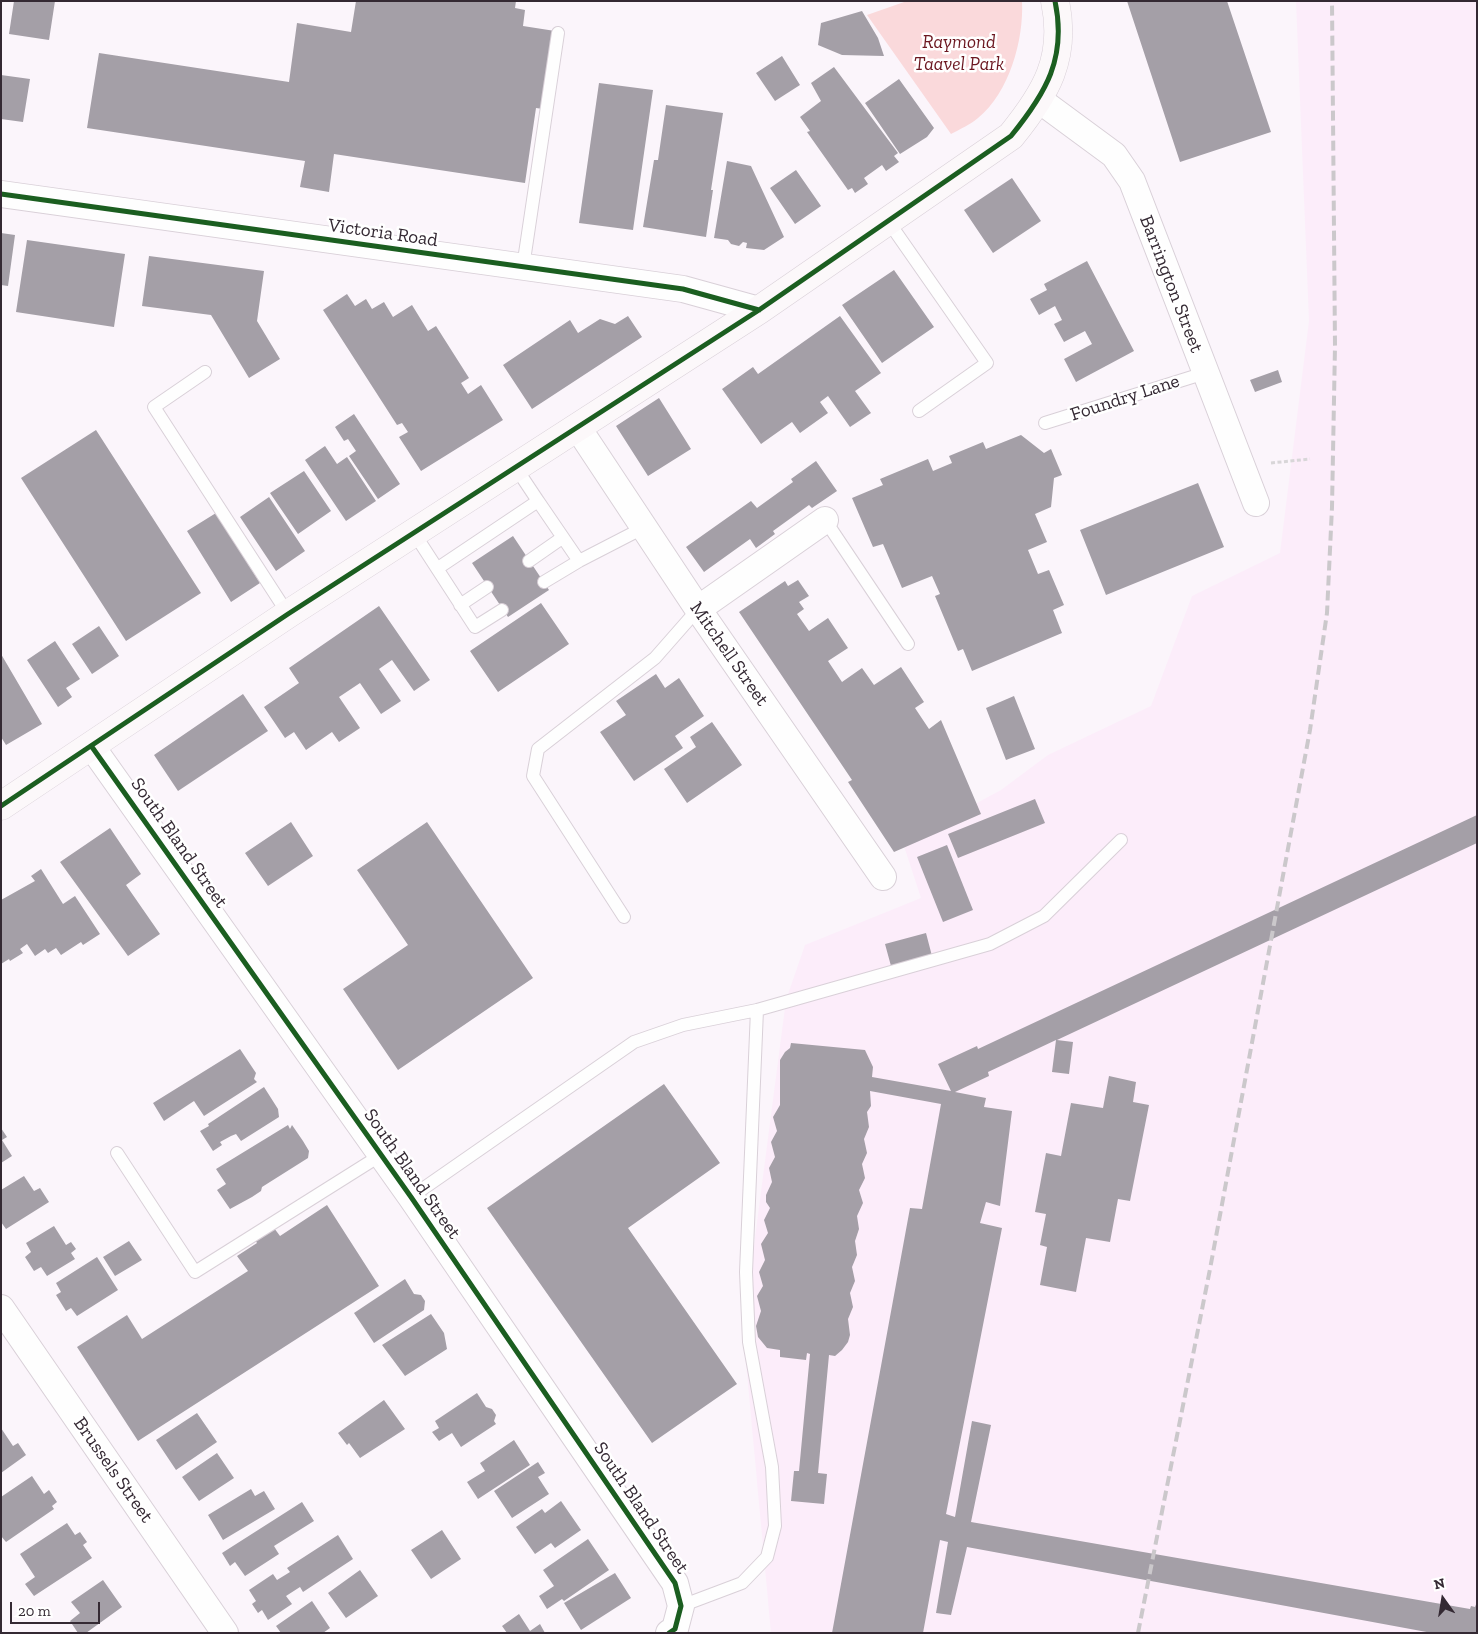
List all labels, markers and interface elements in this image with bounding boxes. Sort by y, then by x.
park label: Raymond Taavel Park [914,32,1004,76]
street label: Barrington Street [1134,212,1208,356]
street label: Victoria Road [327,214,439,252]
street label: Foundry Lane [1068,370,1182,426]
street label: Mitchell Street [685,598,773,710]
street label: South Bland Street [126,773,232,913]
street label: South Bland Street [359,1104,465,1244]
street label: Brussels Street [68,1413,158,1527]
street label: South Bland Street [589,1438,693,1578]
north arrow [1418,1574,1468,1624]
text: N [1432,1574,1447,1593]
scale bar [12,1592,102,1624]
text: 20 m [18,1602,51,1620]

